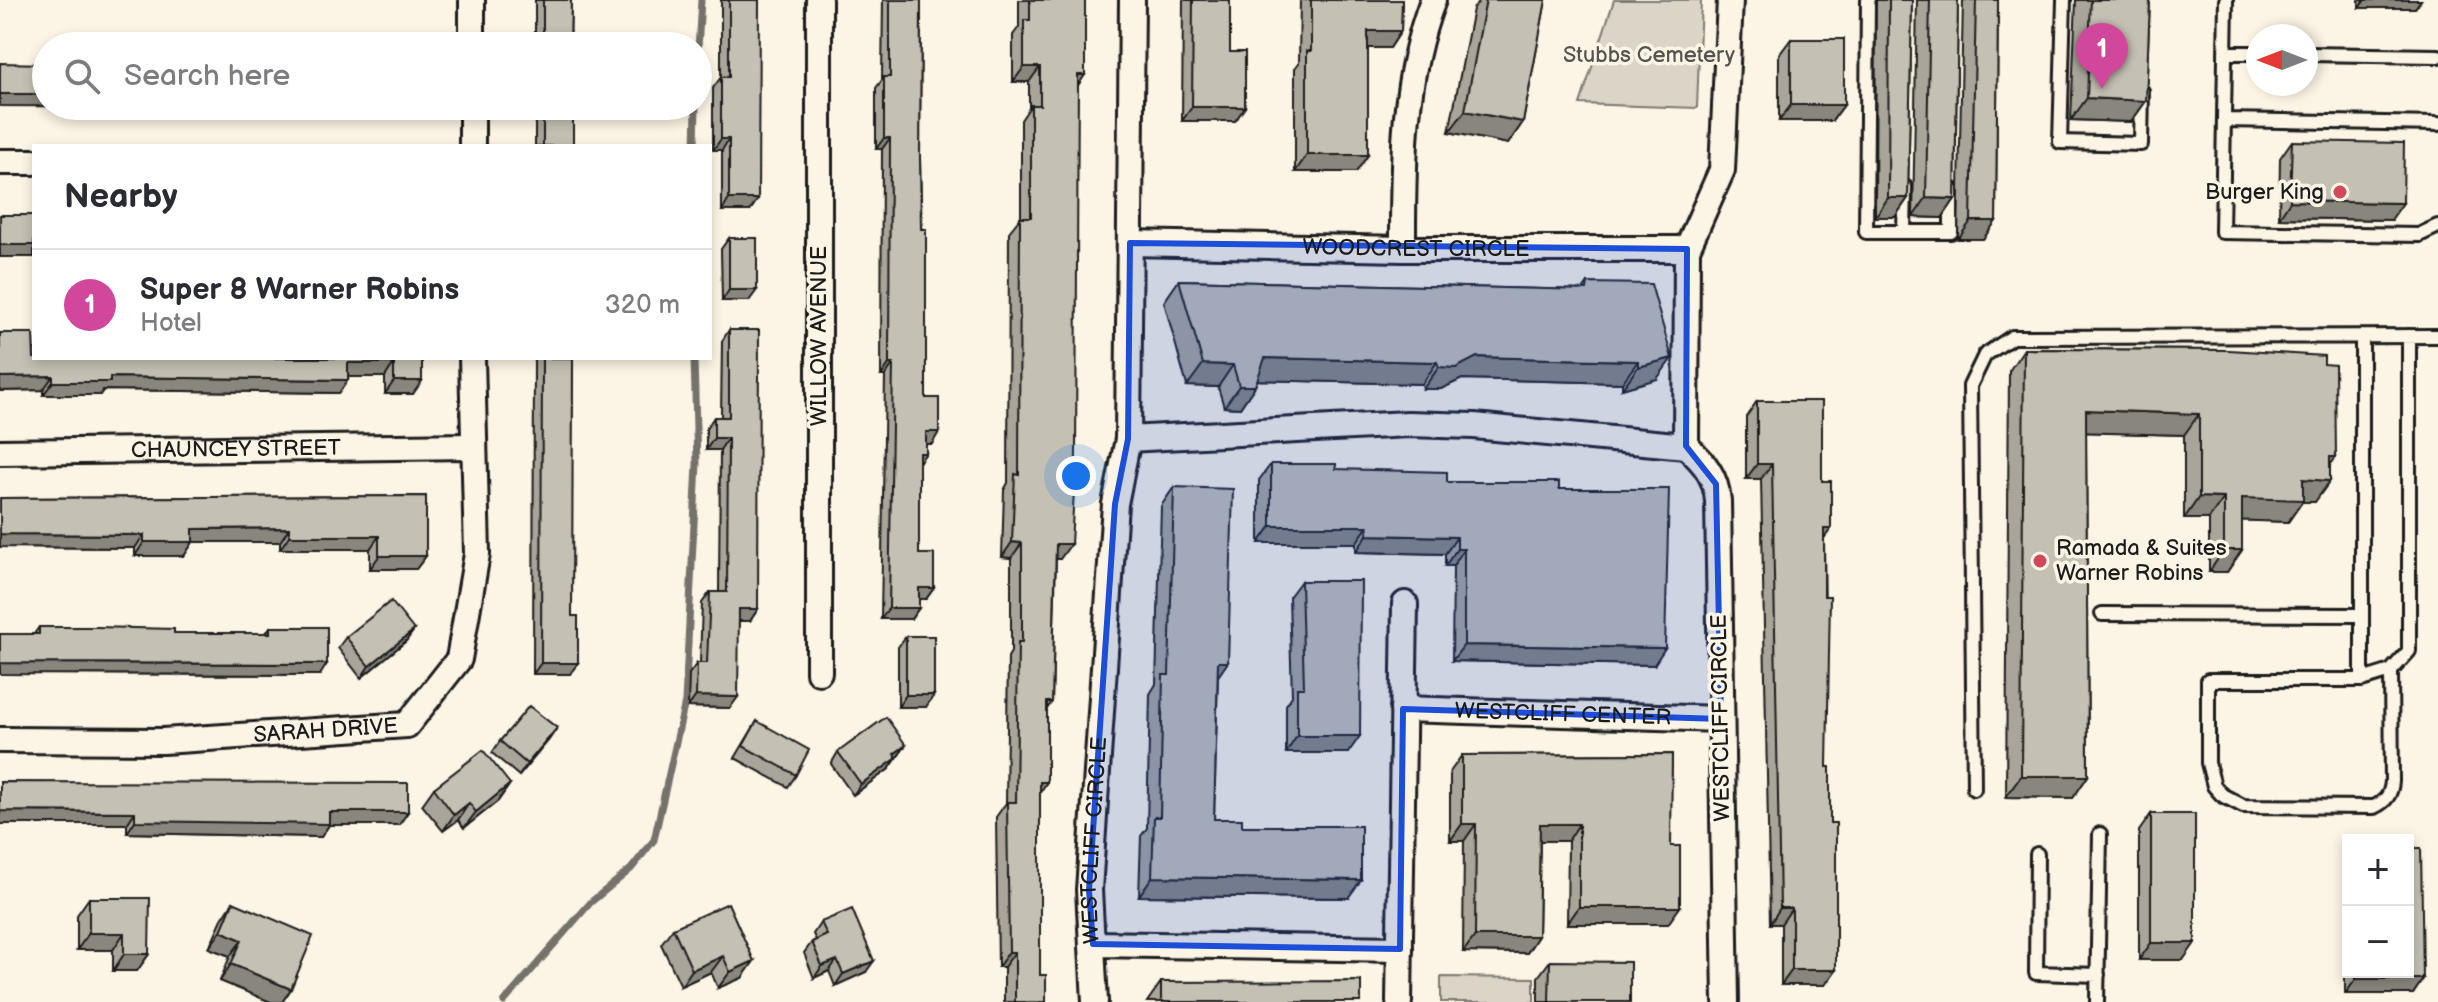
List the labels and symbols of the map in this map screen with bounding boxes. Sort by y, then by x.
pin: 1 [2076,23,2128,89]
north arrow [2246,24,2318,96]
park label: Stubbs Cemetery [1563,42,1735,69]
place label: Burger King [2205,179,2324,206]
marker: Burger King [2331,183,2349,201]
street label: WOODCREST CIRCLE [1302,233,1530,263]
street label: WILLOW AVENUE [806,246,833,426]
street label: CHAUNCEY STREET [131,434,341,464]
your location [1056,456,1096,496]
place label: Ramada & Suites Warner Robins [2056,535,2227,587]
marker: Ramada & Suites Warner Robins [2031,552,2049,570]
street label: WESTCLIFF CIRCLE [1706,614,1736,822]
street label: WESTCLIFF CENTER [1454,697,1672,731]
street label: SARAH DRIVE [253,712,399,749]
street label: WESTCLIFF CIRCLE [1075,736,1113,945]

